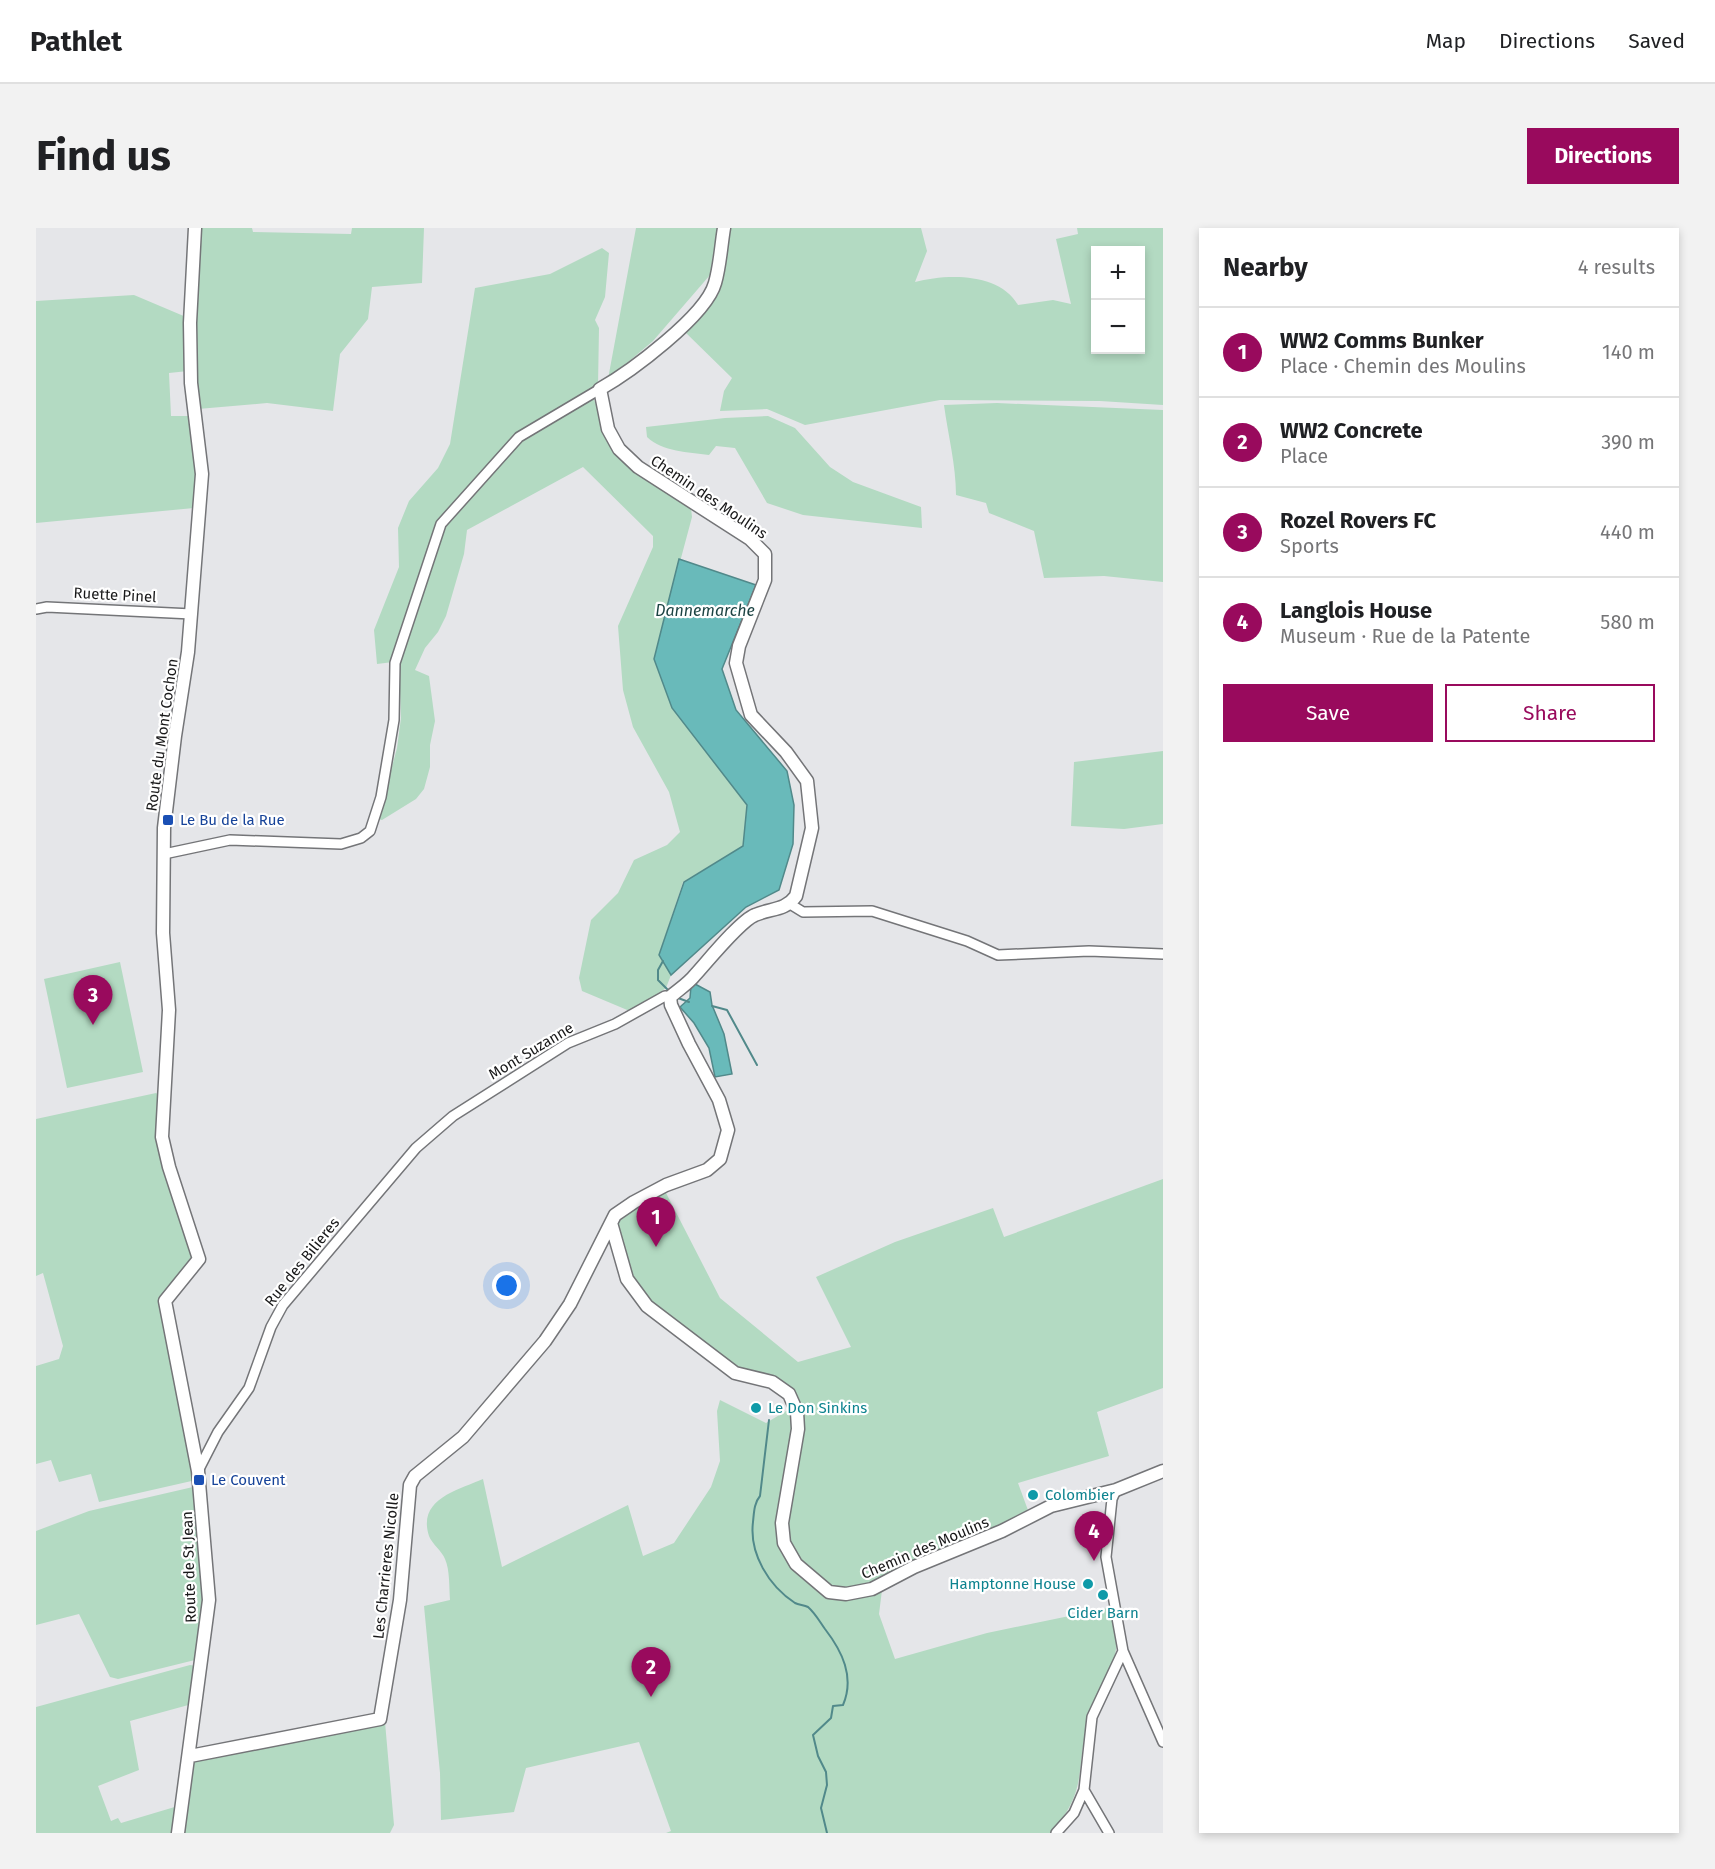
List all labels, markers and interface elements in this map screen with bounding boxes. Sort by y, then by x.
text: Pathlet [30,25,122,58]
text: Map [1426,28,1466,54]
text: Directions [1499,28,1595,54]
text: Saved [1628,28,1685,54]
button: Directions [1527,128,1679,184]
text: Find us [36,131,171,181]
map controls [1091,246,1145,354]
button: + [1091,246,1145,300]
text: Nearby [1223,252,1308,283]
text: 4 results [1578,255,1655,279]
button: − [1091,300,1145,354]
text: WW2 Comms Bunker [1280,327,1484,354]
text: 1 [1238,340,1247,364]
text: 140 m [1602,340,1655,364]
text: Place · Chemin des Moulins [1280,354,1526,378]
text: WW2 Concrete [1280,417,1423,444]
text: 2 [1237,430,1248,454]
text: 390 m [1601,430,1655,454]
text: Place [1280,444,1328,468]
street label: Chemin des Moulins [647,451,771,543]
text: Rozel Rovers FC [1280,507,1436,534]
text: 3 [1237,520,1248,544]
text: 440 m [1600,520,1655,544]
text: Sports [1280,534,1339,558]
street label: Ruette Pinel [73,584,158,606]
text: Langlois House [1280,597,1432,624]
water label: Dannemarche [655,601,755,620]
text: 4 [1237,610,1248,634]
text: 580 m [1600,610,1655,634]
text: Museum · Rue de la Patente [1280,624,1530,648]
street label: Route du Mont Cochon [142,657,182,813]
button: Save [1223,684,1433,742]
button: Share [1445,684,1655,742]
place label: Le Bu de la Rue [180,811,285,829]
marker: Le Bu de la Rue [161,813,175,827]
pin: 3 [74,976,112,1025]
street label: Mont Suzanne [485,1019,577,1083]
pin: 1 [636,1198,676,1247]
street label: Rue des Bilieres [261,1214,343,1310]
your location [492,1271,521,1300]
place label: Le Don Sinkins [768,1399,867,1417]
marker: Le Don Sinkins [749,1401,763,1415]
place label: Le Couvent [211,1471,286,1489]
marker: Le Couvent [192,1473,206,1487]
place label: Colombier [1045,1486,1115,1504]
marker: Colombier [1026,1488,1040,1502]
street label: Les Charrieres Nicolle [369,1492,403,1640]
street label: Route de St Jean [178,1511,200,1623]
pin: 4 [1074,1512,1114,1561]
street label: Chemin des Moulins [859,1513,991,1583]
place label: Hamptonne House [949,1575,1076,1593]
marker: Hamptonne House [1081,1577,1095,1591]
marker: Cider Barn [1096,1588,1110,1602]
place label: Cider Barn [1067,1604,1139,1622]
pin: 2 [632,1648,670,1697]

